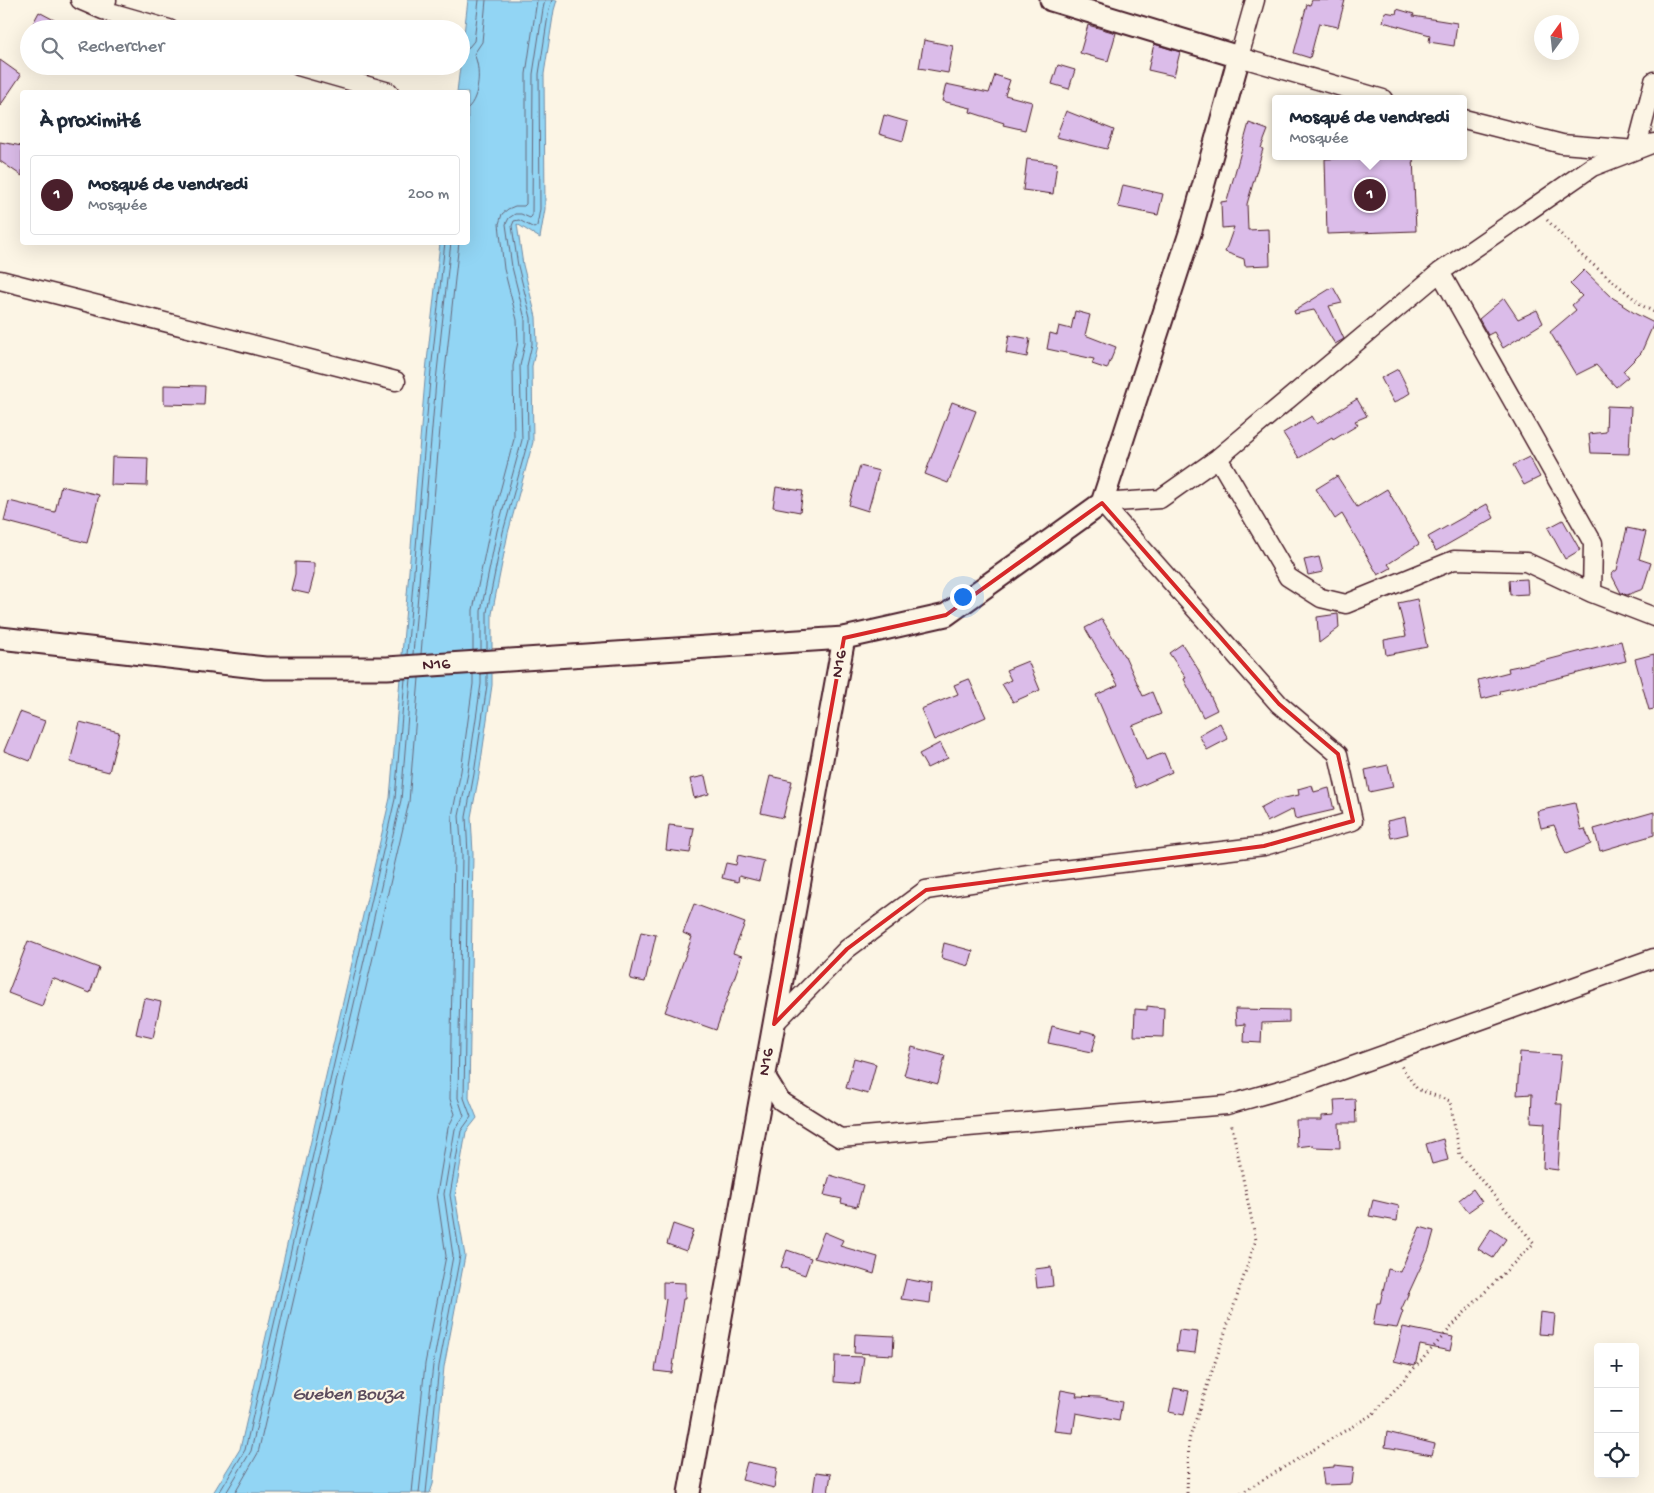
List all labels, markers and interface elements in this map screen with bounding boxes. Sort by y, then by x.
north arrow [1534,15,1579,60]
search box [20,20,470,75]
icon: search [38,34,66,62]
text: Rechercher [78,36,164,59]
popup [1272,95,1467,160]
text: Mosqué de vendredi [1289,107,1450,130]
text: À proximité [40,110,141,135]
text: Mosquée [1289,130,1348,149]
text: Mosqué de vendredi [88,174,248,197]
pin: 1 [1354,176,1386,214]
text: 1 [54,186,60,205]
text: 200 m [408,186,449,205]
text: Mosquée [88,197,147,216]
your location [950,584,976,610]
street label: N16 [827,647,853,680]
street label: N16 [421,653,452,676]
street label: N16 [754,1045,780,1078]
map controls [1594,1343,1639,1478]
button: + [1594,1343,1639,1388]
water label: Gueben Bouza [292,1384,405,1407]
button: − [1594,1388,1639,1433]
button: locate [1594,1433,1639,1478]

